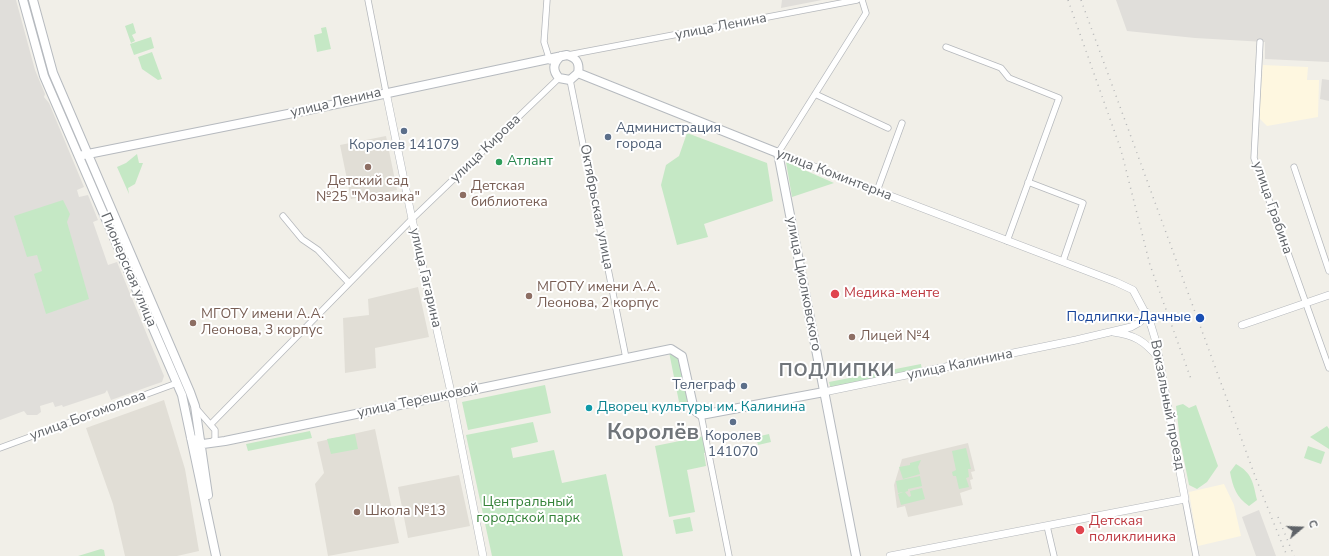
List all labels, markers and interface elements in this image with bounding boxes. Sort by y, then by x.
street label: улица Ленина [674,10,768,44]
street label: улица Ленина [289,84,383,122]
street label: улица Кирова [447,111,525,187]
place label: Администрация города [616,121,721,154]
marker: Королев 141079 [399,126,409,136]
marker: Администрация города [603,132,613,142]
place label: Королев 141079 [349,138,459,154]
street label: Октябрьская улица [576,143,616,271]
street label: улица Коминтерна [774,145,894,205]
place label: Атлант [507,154,553,170]
marker: Атлант [494,157,504,167]
street label: улица Грабина [1248,159,1296,257]
marker: Детский сад №25 "Мозаика" [363,162,373,172]
place label: Детский сад №25 "Мозаика" [316,174,420,206]
place label: Детская библиотека [471,179,548,212]
marker: Детская библиотека [458,190,468,200]
street label: Пионерская улица [96,210,160,330]
street label: улица Циолковского [782,215,824,353]
street label: улица Гагарина [405,227,445,329]
place label: МГОТУ имени А.А. Леонова, 2 корпус [537,280,660,312]
place label: Медика-менте [844,286,940,302]
marker: Медика-менте [829,288,841,300]
marker: МГОТУ имени А.А. Леонова, 2 корпус [524,291,534,301]
place label: МГОТУ имени А.А. Леонова, 3 корпус [201,307,324,340]
place label: Подлипки-Дачные [1067,310,1191,326]
marker: Подлипки-Дачные [1194,312,1206,324]
marker: МГОТУ имени А.А. Леонова, 3 корпус [188,318,198,328]
place label: Лицей №4 [860,329,930,345]
marker: Лицей №4 [847,332,857,342]
street label: Вокзальный проезд [1146,338,1188,472]
street label: улица Калинина [906,346,1014,384]
district label: ПОДЛИПКИ [779,361,895,383]
place label: Телеграф [672,378,736,394]
street label: улица Терешковой [356,380,480,422]
marker: Телеграф [739,381,749,391]
street label: улица Богомолова [28,387,148,445]
place label: Дворец культуры им. Калинина [597,400,806,416]
marker: Дворец культуры им. Калинина [584,403,594,413]
marker: Королев 141070 [728,417,738,427]
district label: Королёв [607,421,699,447]
place label: Королев 141070 [705,429,761,462]
park label: Центральный городской парк [476,495,580,528]
place label: Школа №13 [365,504,446,520]
marker: Школа №13 [352,507,362,517]
north arrow [1281,508,1321,548]
place label: Детская поликлиника [1089,514,1176,546]
text: С [1305,518,1321,530]
marker: Детская поликлиника [1074,524,1086,536]

